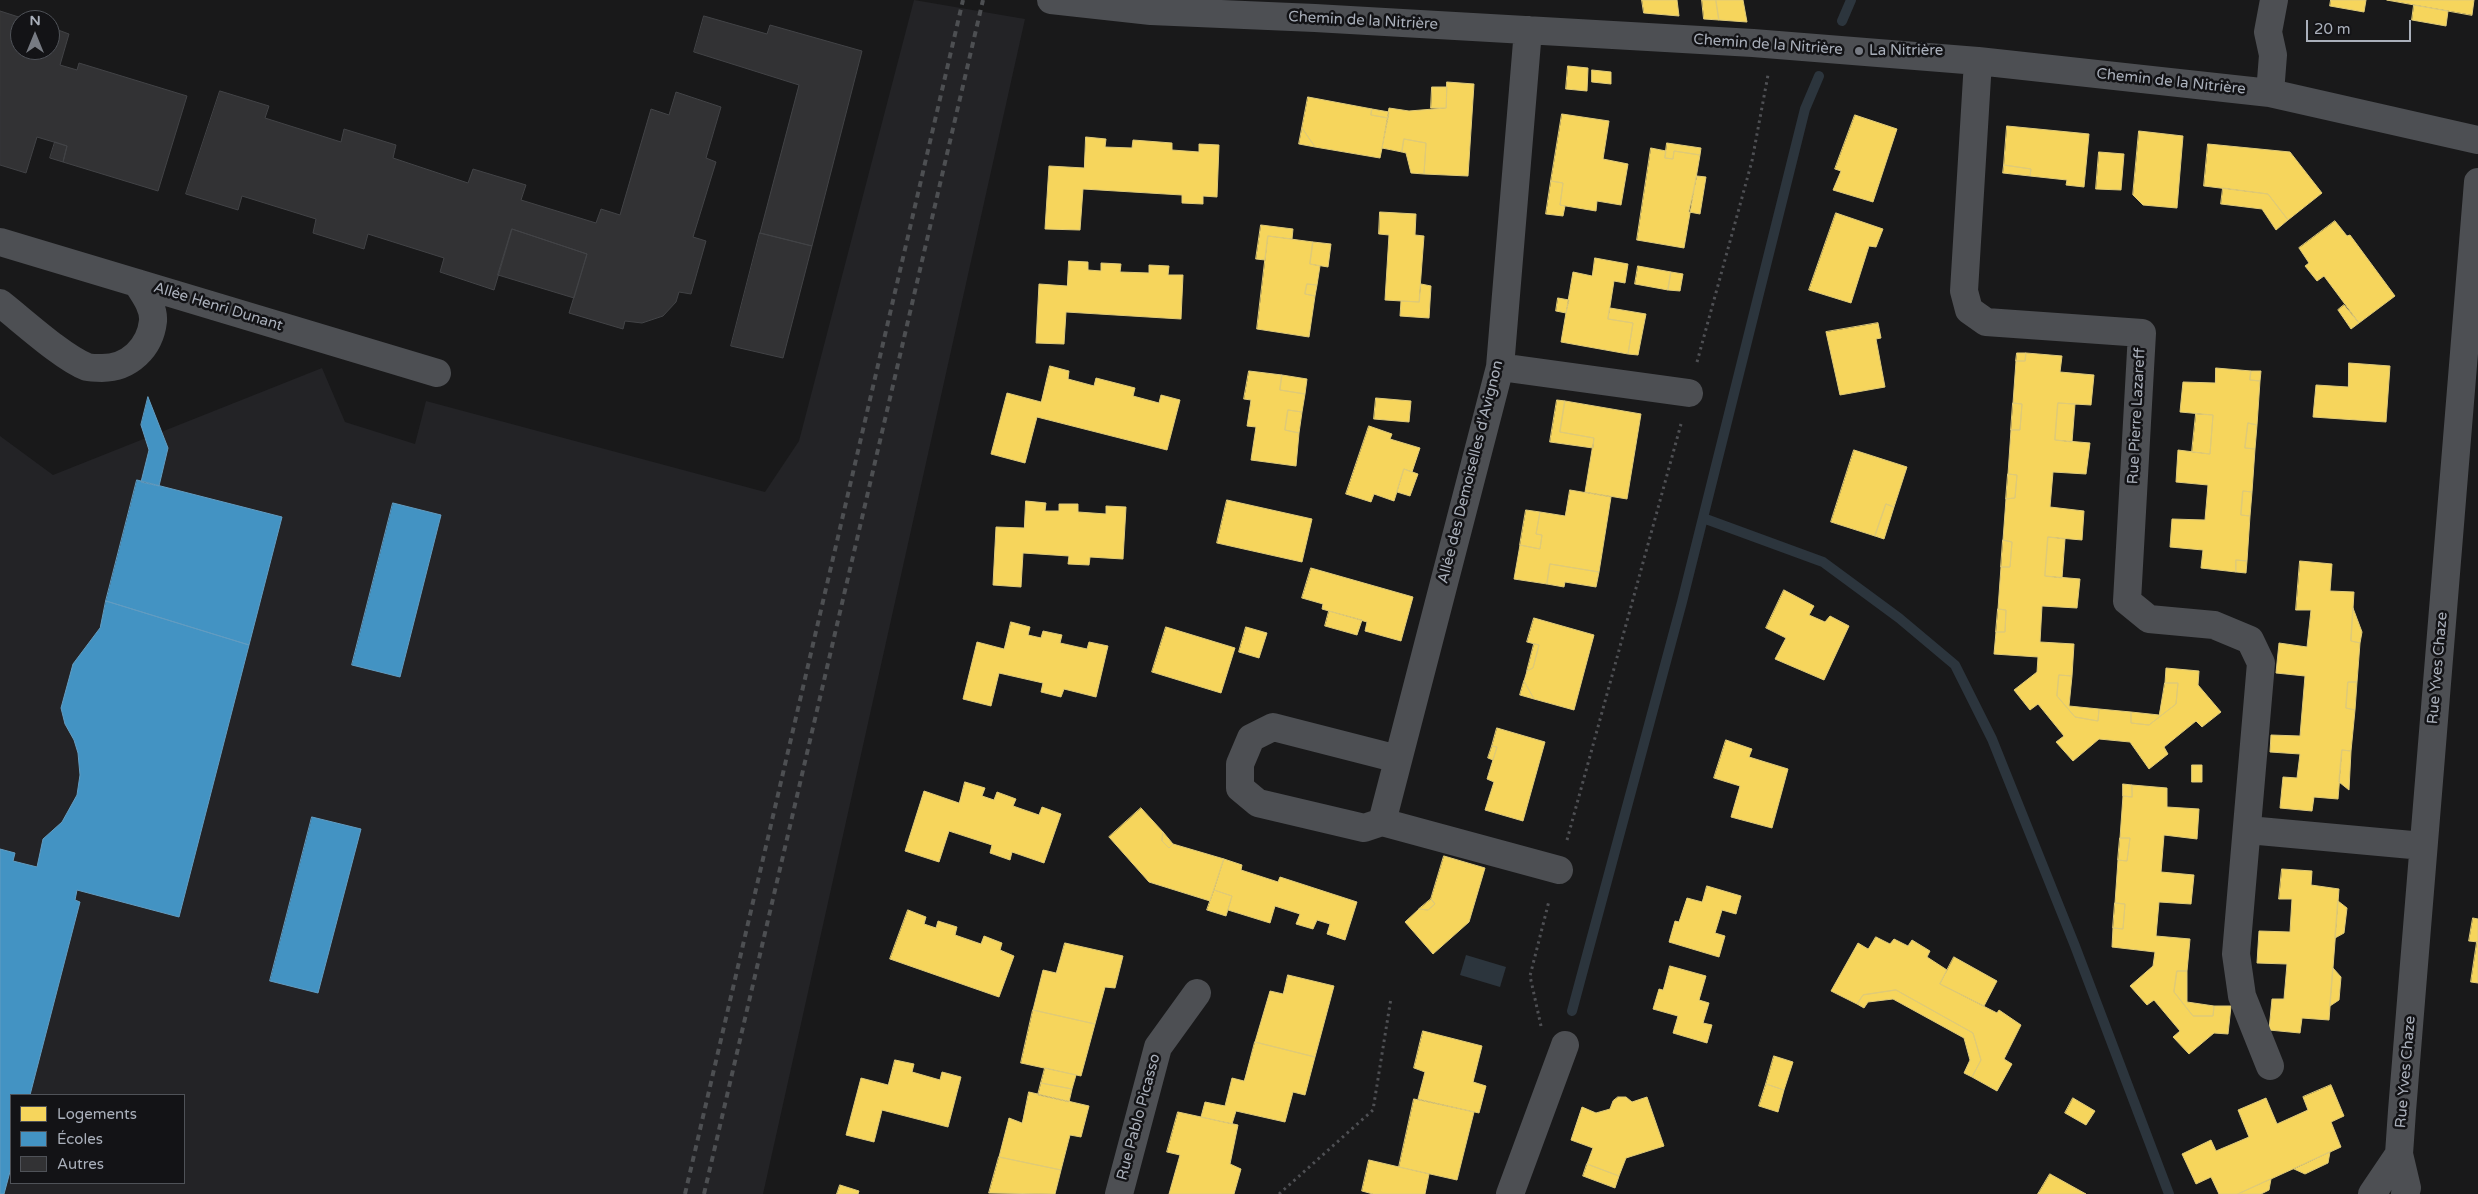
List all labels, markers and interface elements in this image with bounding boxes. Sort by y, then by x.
street label: Chemin de la Nitrière [1288,8,1438,34]
north arrow [10,10,60,60]
scale bar [2308,10,2413,42]
text: N [29,12,41,29]
text: 20 m [2314,20,2351,38]
street label: Chemin de la Nitrière [1693,31,1843,59]
place label: La Nitrière [1869,42,1943,60]
marker: La Nitrière [1853,45,1865,57]
street label: Chemin de la Nitrière [2096,65,2246,99]
street label: Allée Henri Dunant [151,279,285,335]
street label: Rue Pierre Lazareff [2124,347,2150,485]
street label: Allée des Demoiselles d'Avignon [1435,359,1507,585]
street label: Rue Yves Chaze [2424,611,2452,725]
street label: Rue Yves Chaze [2392,1015,2420,1129]
street label: Rue Pablo Picasso [1113,1052,1165,1182]
legend [10,1094,185,1184]
text: Logements [57,1105,137,1123]
text: Écoles [57,1130,103,1148]
text: Autres [57,1155,104,1173]

